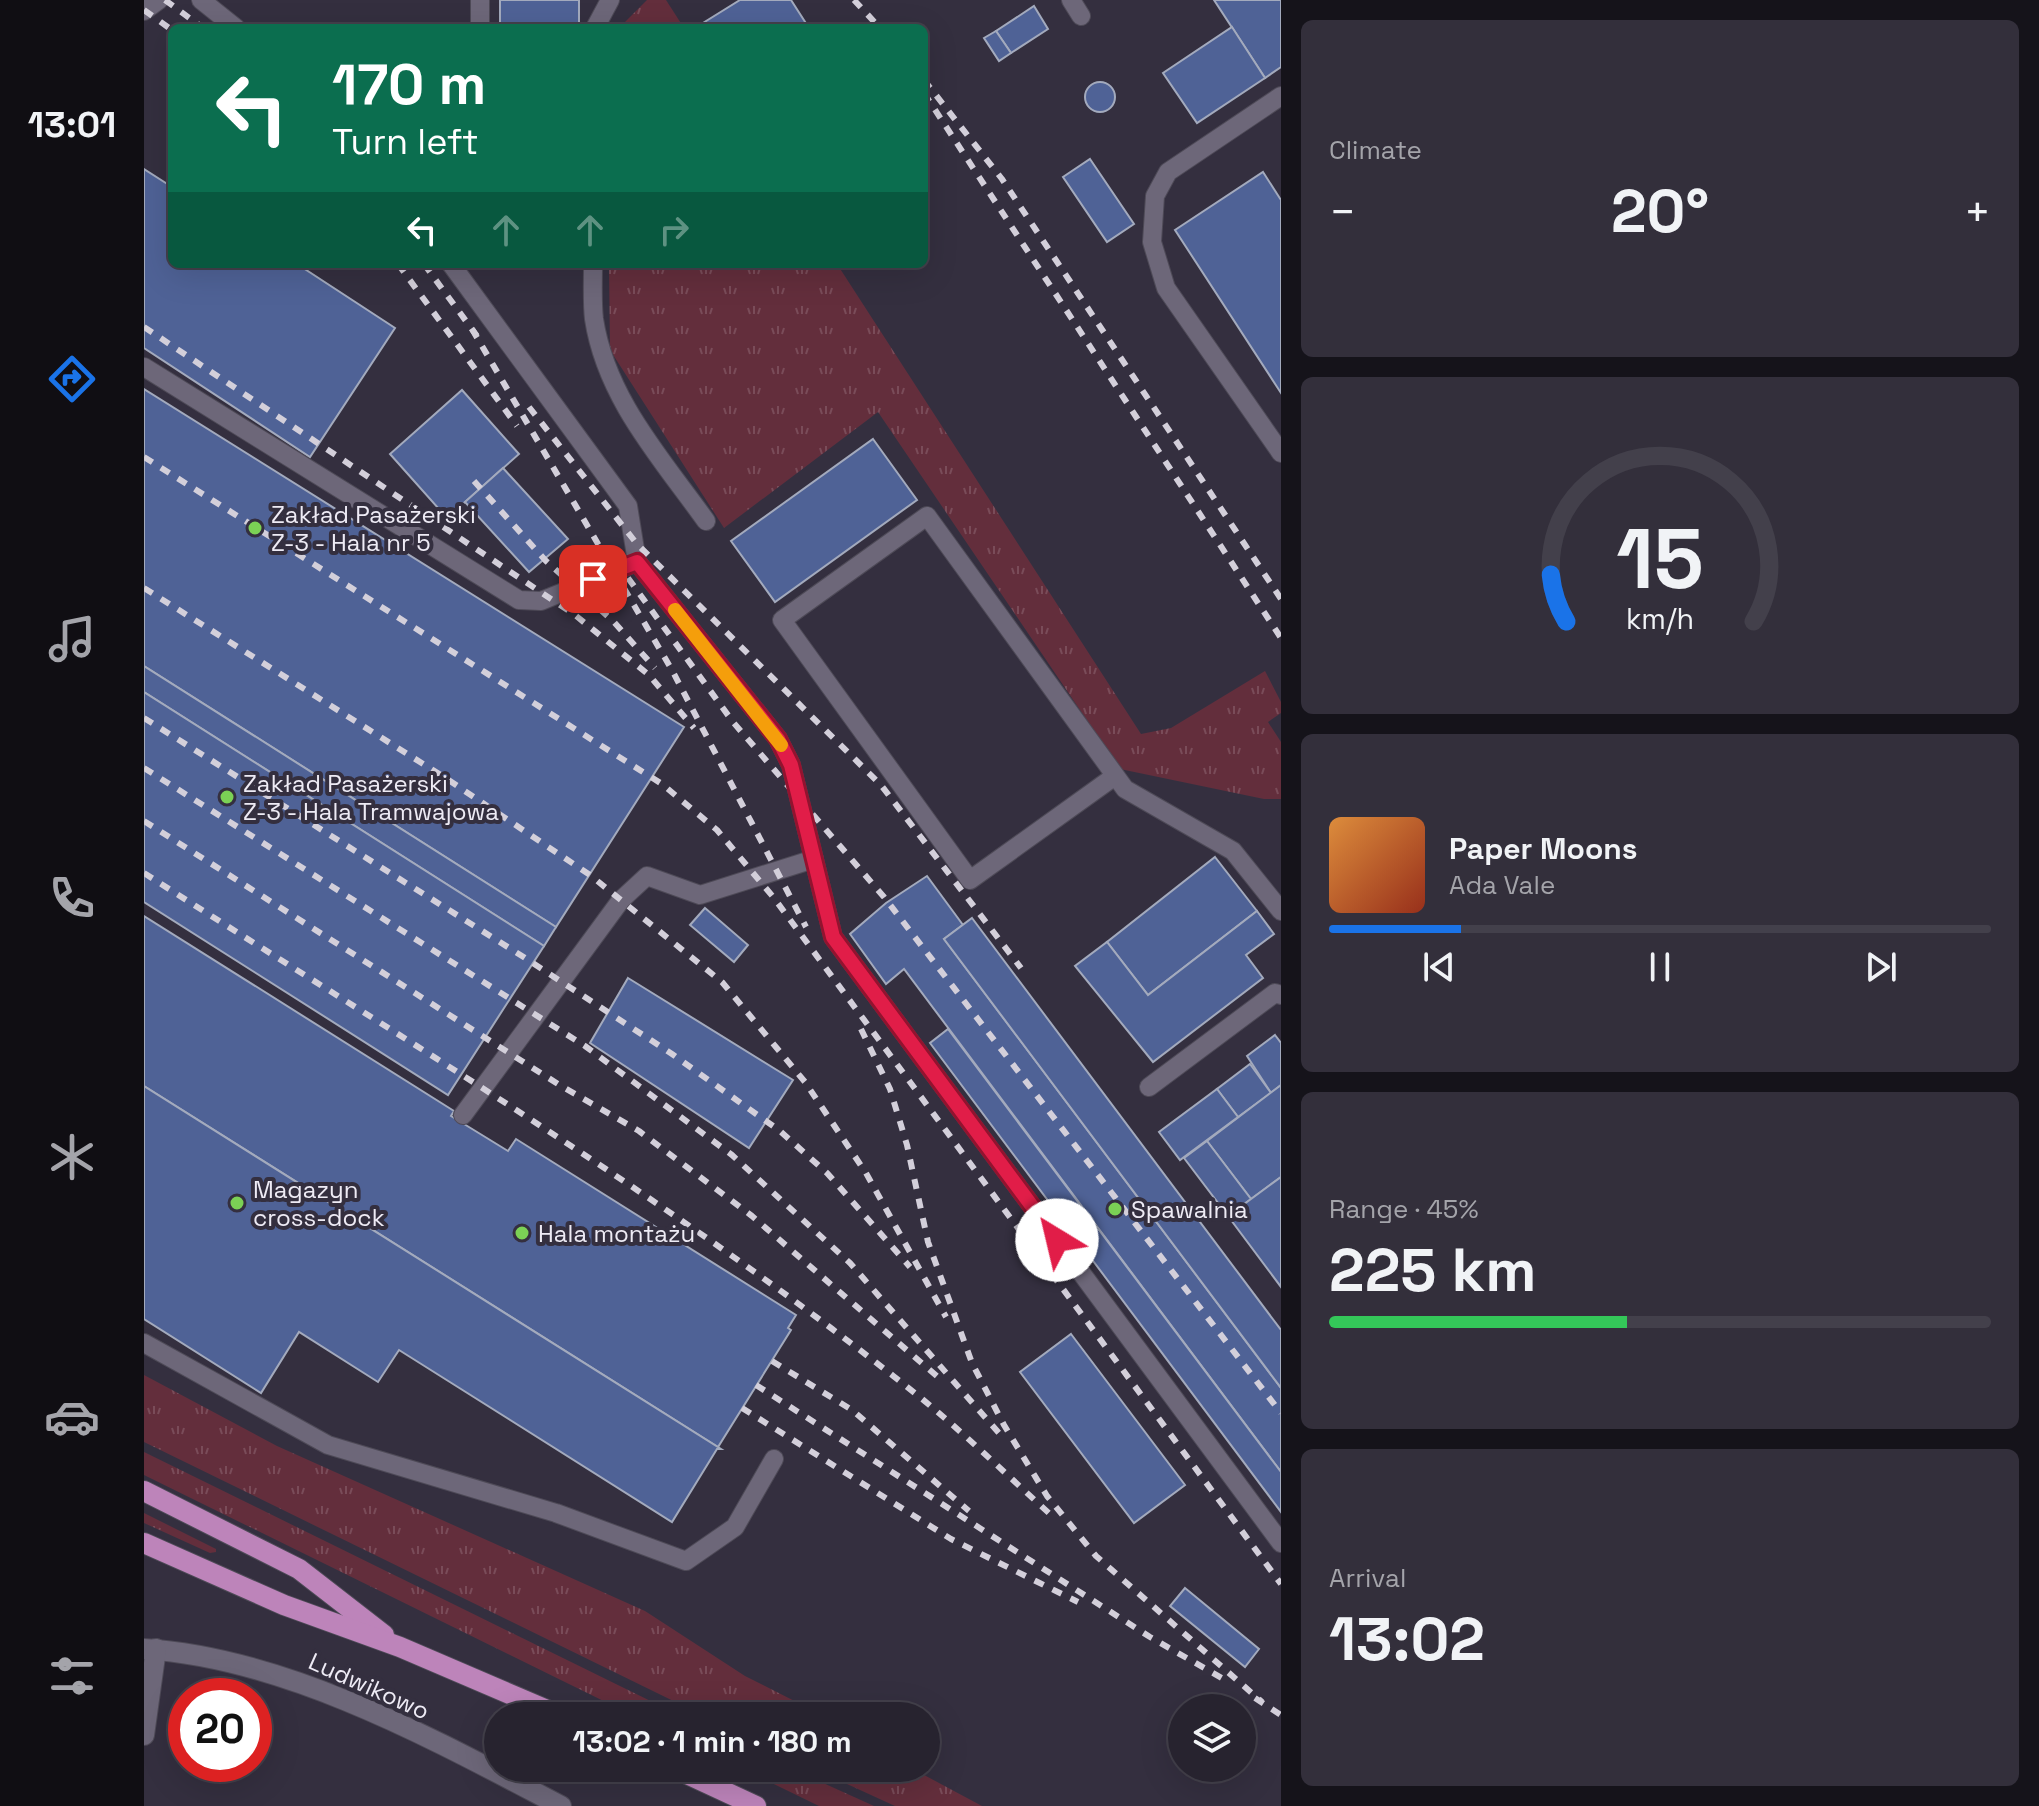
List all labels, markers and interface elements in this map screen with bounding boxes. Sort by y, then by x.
text: 170 m [332,49,486,120]
icon: left [200,56,304,160]
text: 13:01 [28,102,116,148]
text: Turn left [332,119,479,165]
text: Climate [1329,133,1422,167]
text: 20° [1611,173,1709,250]
text: − [1329,184,1356,240]
text: + [1964,184,1991,240]
icon: left [400,208,444,252]
icon: ahead [484,208,528,252]
icon: ahead [568,208,612,252]
icon: right [652,208,696,252]
icon: directions [44,351,100,407]
place label: Zakład Pasażerski Z-3 - Hala nr 5 [271,499,476,558]
text: 15 [1616,505,1704,611]
marker: Zakład Pasażerski Z-3 - Hala nr 5 [246,519,264,537]
pin [559,545,627,613]
icon: arrive [571,557,615,601]
text: km/h [1626,601,1694,637]
icon: music [44,611,100,667]
place label: Zakład Pasażerski Z-3 - Hala Tramwajowa [243,768,499,827]
marker: Zakład Pasażerski Z-3 - Hala Tramwajowa [218,788,236,806]
text: Paper Moons [1449,829,1638,868]
text: Ada Vale [1449,868,1555,902]
icon: phone [44,870,100,926]
icon: previous [1417,945,1461,989]
icon: pause [1638,945,1682,989]
icon: next [1859,945,1903,989]
icon: climate [44,1129,100,1185]
place label: Magazyn cross-dock [253,1174,385,1233]
text: Range · 45% [1329,1192,1479,1226]
marker: Magazyn cross-dock [228,1194,246,1212]
place label: Spawalnia [1131,1194,1248,1225]
position arrow [1015,1198,1099,1282]
marker: Spawalnia [1106,1200,1124,1218]
place label: Hala montażu [538,1218,695,1249]
marker: Hala montażu [513,1224,531,1242]
text: 225 km [1329,1232,1537,1309]
icon: car [44,1389,100,1445]
text: Arrival [1329,1561,1406,1595]
text: 13:02 [1329,1601,1485,1678]
street label: Ludwikowo [304,1646,434,1726]
icon: filters [44,1648,100,1704]
speed limit sign: 20 [168,1678,272,1782]
map controls [1168,1694,1256,1782]
button: layers [1168,1694,1256,1782]
text: 13:02 · 1 min · 180 m [572,1722,852,1761]

